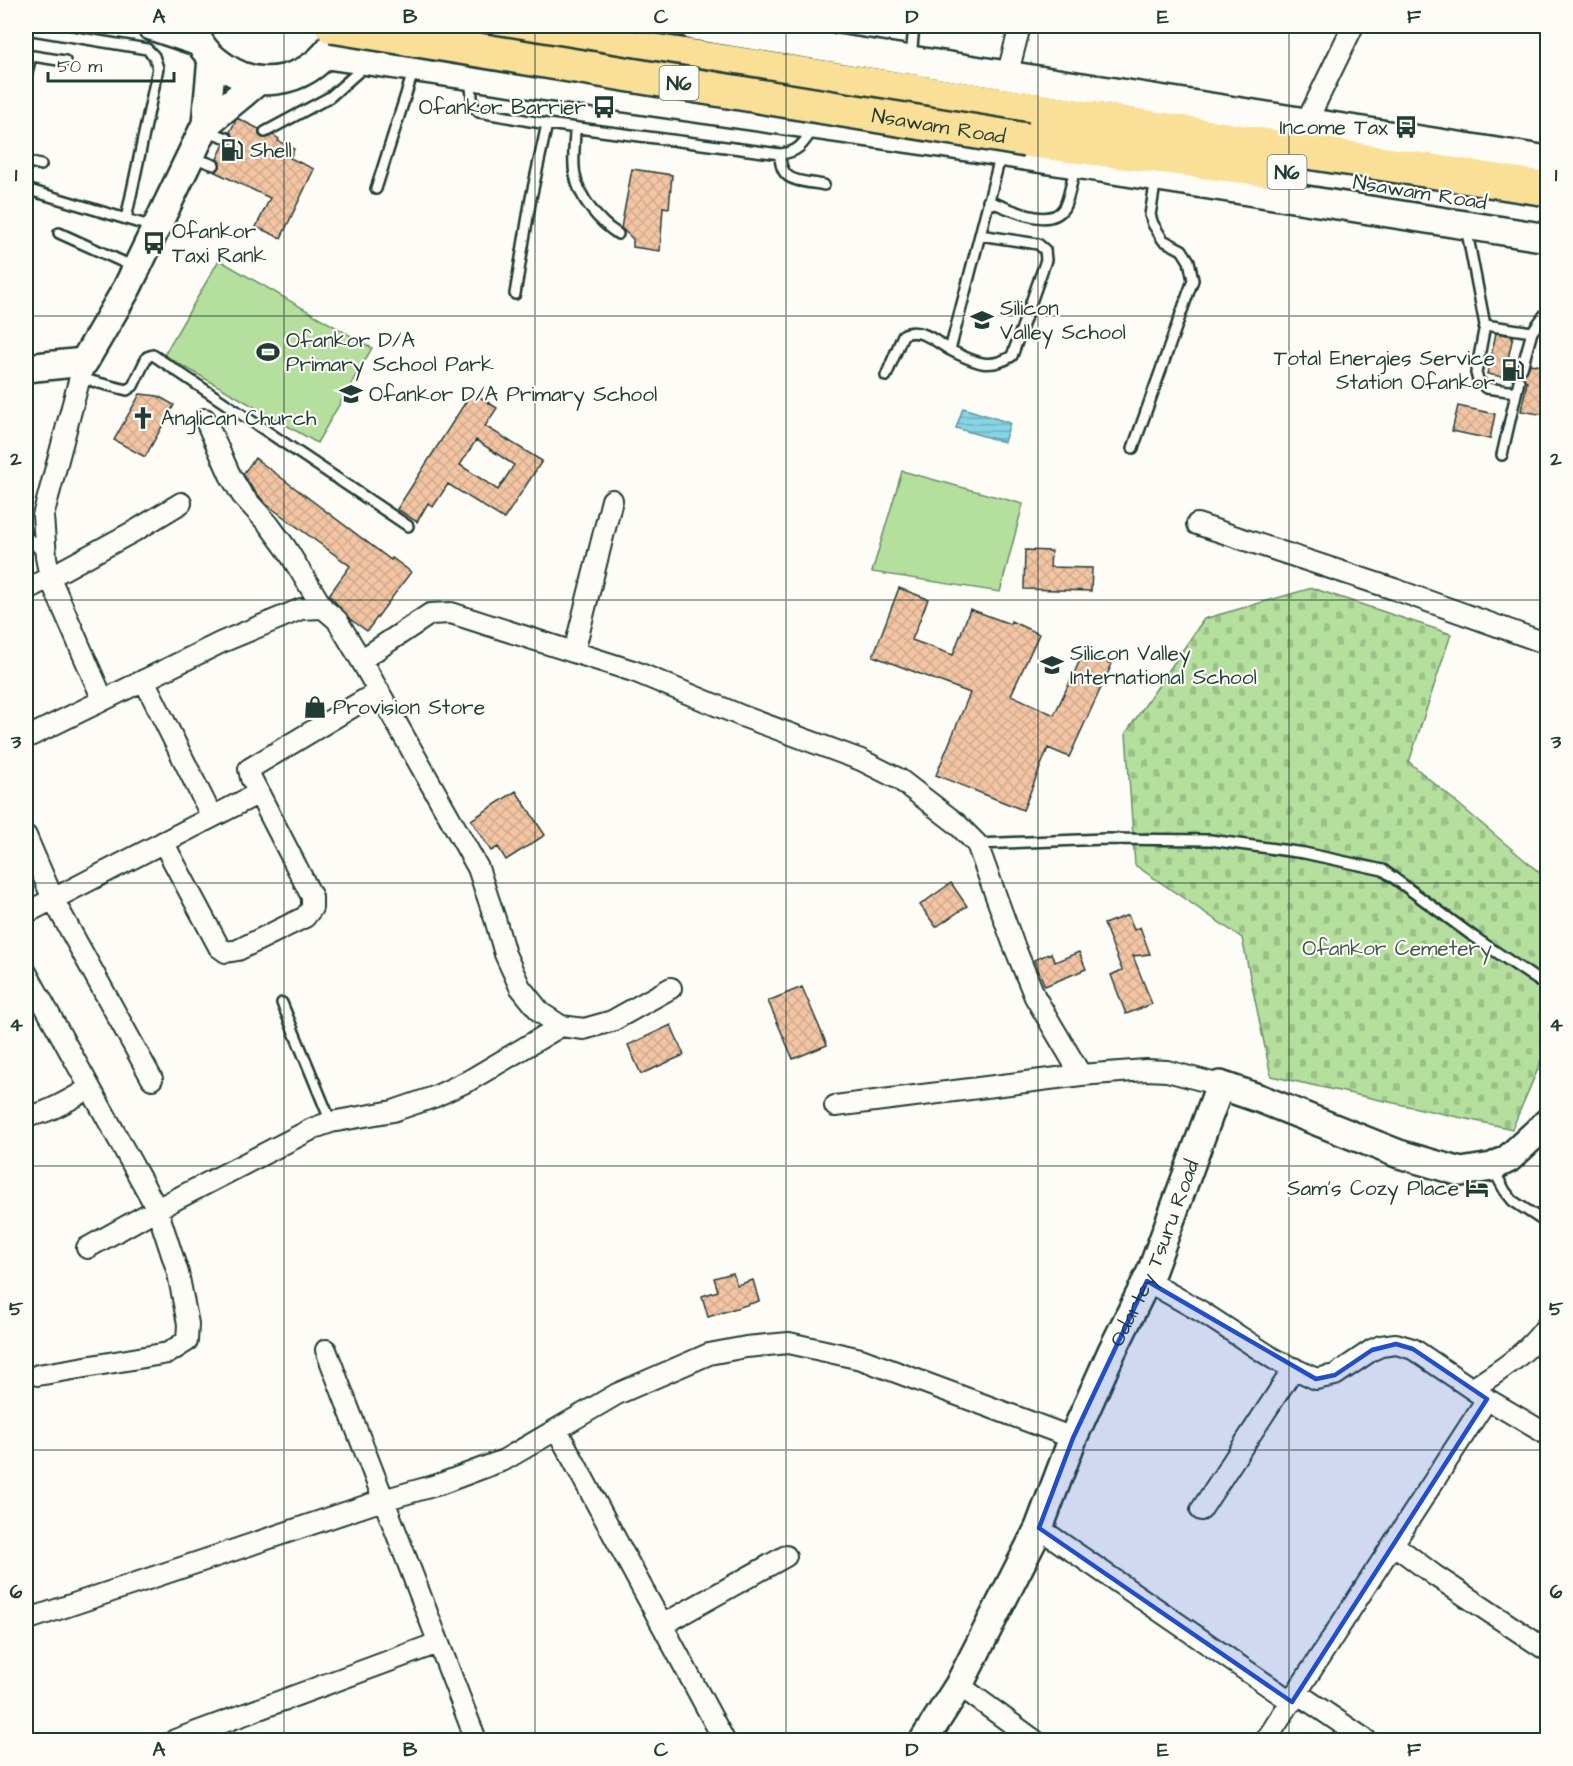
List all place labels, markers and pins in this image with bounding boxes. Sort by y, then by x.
place label: Ofankor Barrier [419,93,586,122]
bus stop icon: Ofankor Barrier [591,94,617,120]
place label: Income Tax [1279,113,1388,142]
bus stop icon: Income Tax [1393,114,1419,140]
place label: Shell [250,136,292,165]
fuel station icon: Shell [219,137,245,163]
place label: Ofankor Taxi Rank [172,217,266,270]
bus stop icon: Ofankor Taxi Rank [141,230,167,256]
place label: Silicon Valley School [1000,294,1126,349]
school or university icon: Silicon Valley School [969,307,995,333]
place label: Ofankor D/A Primary School Park [286,326,494,381]
sports icon: Ofankor D/A Primary School Park [255,339,281,365]
place label: Total Energies Service Station Ofankor [1274,344,1495,397]
fuel station icon: Total Energies Service Station Ofankor [1500,357,1526,383]
place label: Ofankor D/A Primary School [369,380,657,411]
school or university icon: Ofankor D/A Primary School [338,381,364,407]
place label: Anglican Church [161,404,317,435]
church icon: Anglican Church [130,405,156,431]
place label: Silicon Valley International School [1070,639,1257,692]
school or university icon: Silicon Valley International School [1039,652,1065,678]
place label: Provision Store [333,693,485,722]
shop icon: Provision Store [302,694,328,720]
place label: Sam's Cozy Place [1287,1174,1459,1205]
hotel icon: Sam's Cozy Place [1464,1175,1490,1201]

